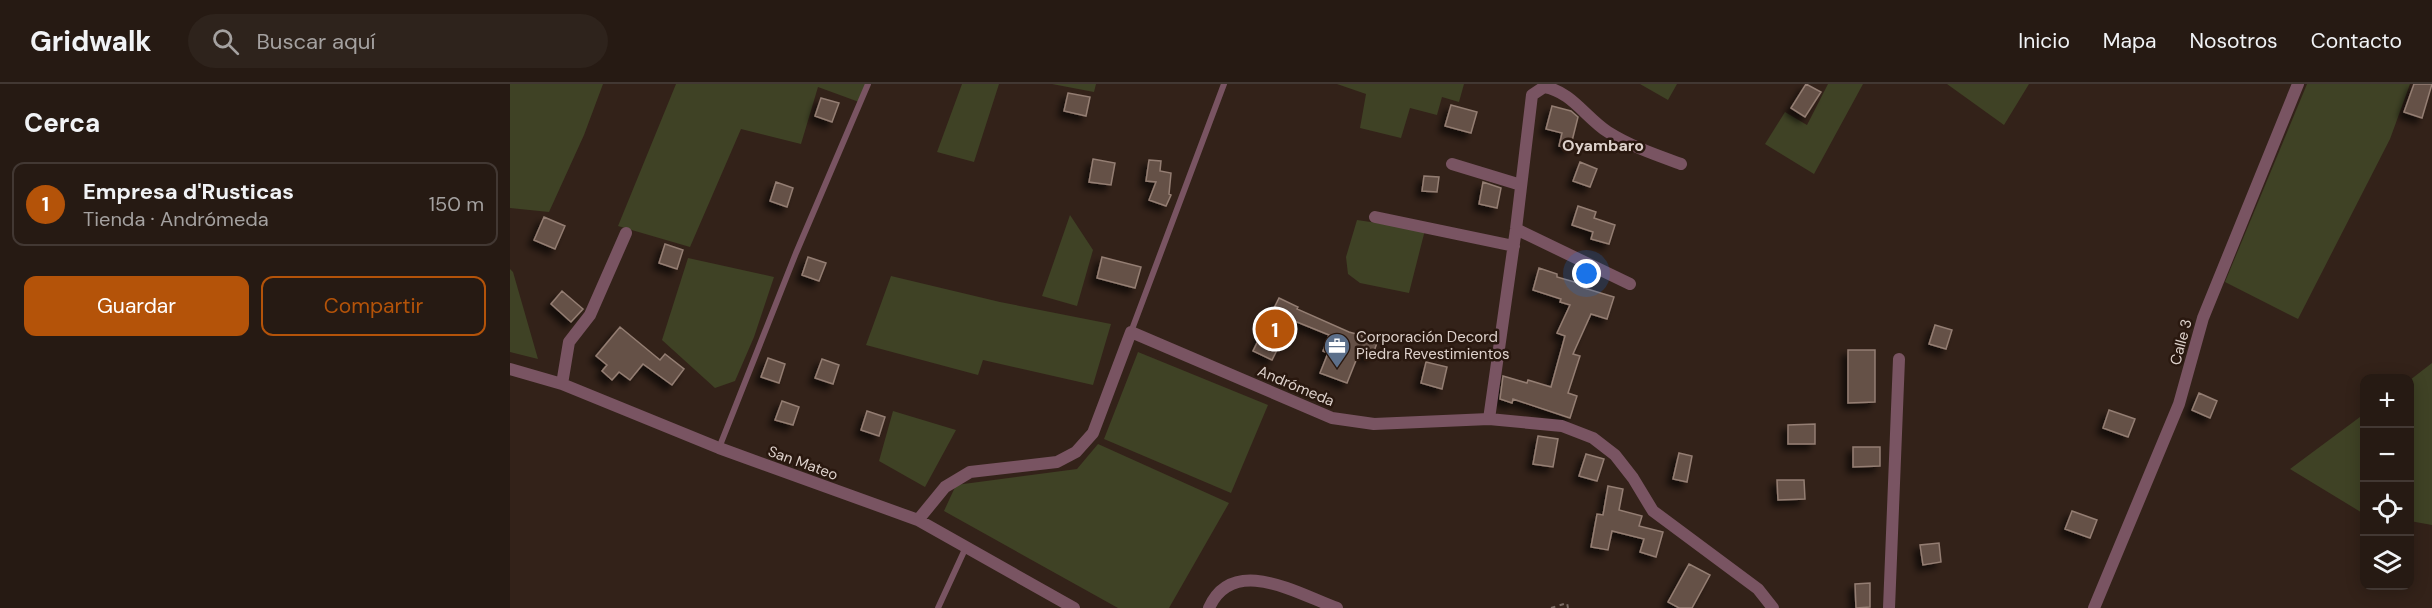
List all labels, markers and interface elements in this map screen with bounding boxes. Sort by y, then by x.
search box [188,14,608,68]
text: Gridwalk [30,23,152,60]
icon: search [209,25,242,58]
text: Buscar aquí [257,27,375,56]
text: Inicio [2018,27,2070,55]
text: Mapa [2103,27,2157,55]
text: Nosotros [2190,27,2278,55]
text: Contacto [2311,27,2402,55]
text: Cerca [24,106,100,140]
district label: Oyambaro [1562,135,1644,156]
text: Empresa d'Rusticas [83,177,294,206]
text: 1 [42,191,49,217]
text: 150 m [429,191,484,217]
text: Tienda · Andrómeda [83,206,269,232]
your location [1572,259,1601,288]
button: Guardar [24,276,249,336]
button: Compartir [261,276,486,336]
pin: 1 [1256,306,1294,352]
street label: Calle 3 [2165,317,2197,367]
place label: Corporación Decord Piedra Revestimientos [1356,327,1510,364]
office icon: Corporación Decord Piedra Revestimientos [1322,331,1352,369]
street label: Andrómeda [1255,361,1337,411]
map controls [2360,374,2414,590]
button: + [2360,374,2414,428]
button: − [2360,428,2414,482]
street label: San Mateo [765,441,841,485]
button: locate [2360,482,2414,536]
button: layers [2360,536,2414,590]

